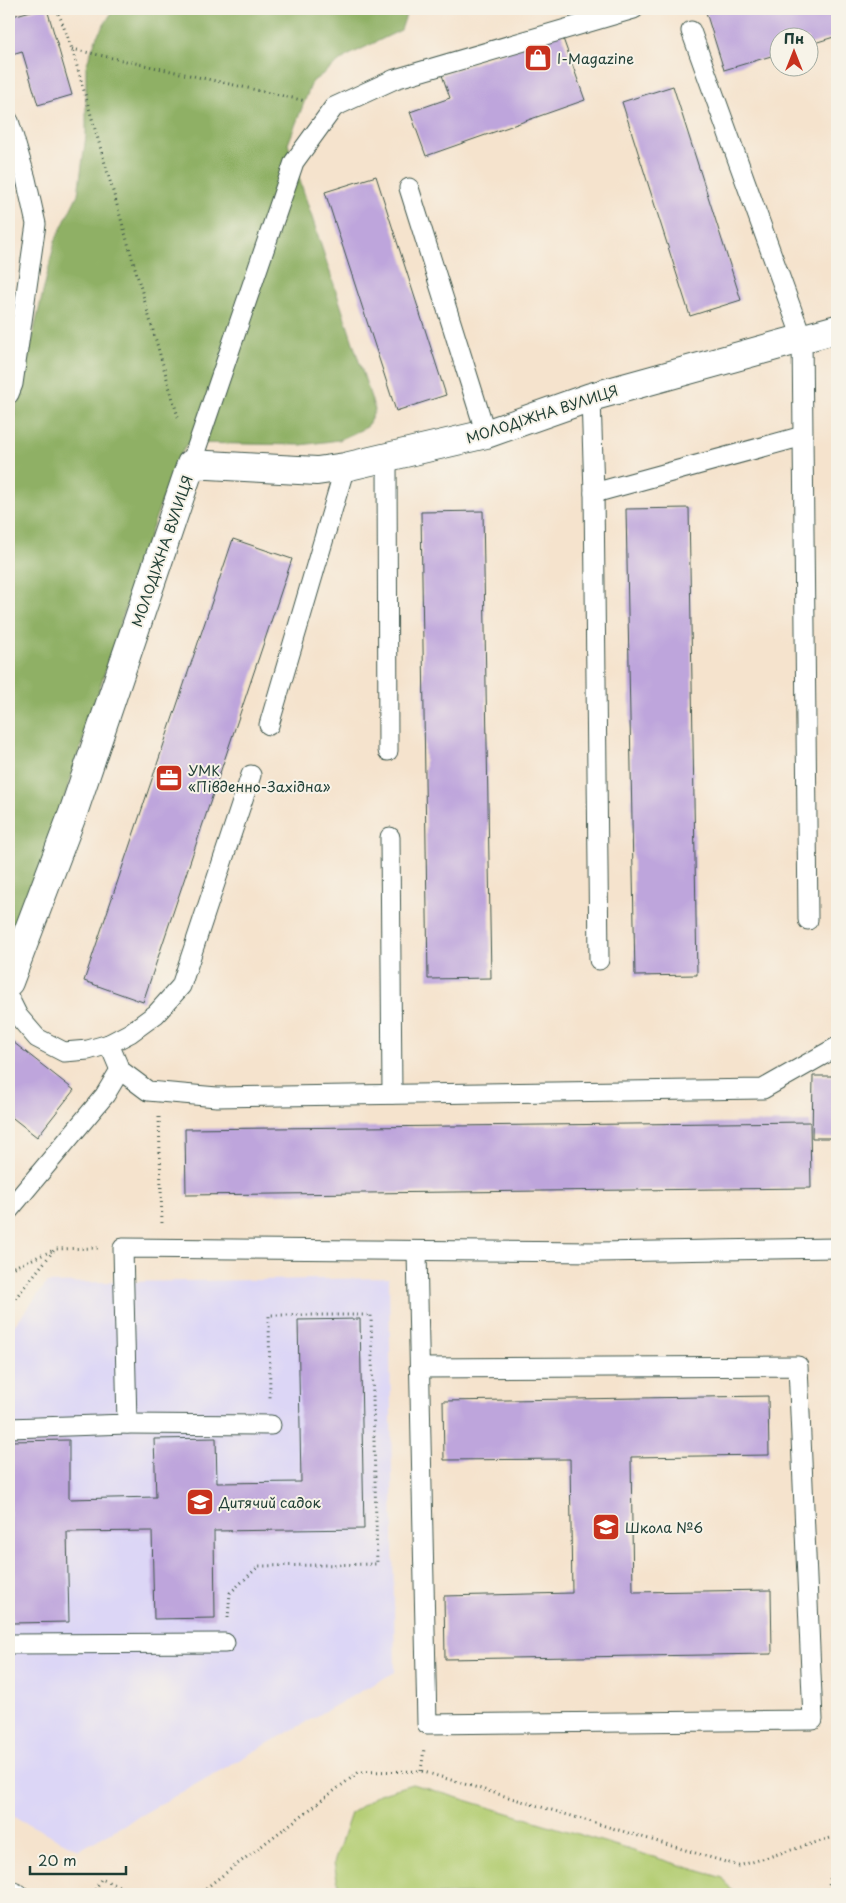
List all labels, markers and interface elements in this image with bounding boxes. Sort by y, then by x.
north arrow [768,28,818,78]
text: Пн [784,28,804,49]
shop icon: I-Magazine [523,43,553,73]
place label: I-Magazine [557,48,634,69]
street label: МОЛОДІЖНА ВУЛИЦЯ [463,379,621,449]
street label: МОЛОДІЖНА ВУЛИЦЯ [126,472,198,630]
place label: УМК «Південно-Західна» [188,760,330,797]
office icon: УМК «Південно-Західна» [154,763,184,793]
school or university icon: Дитячий садок [185,1487,215,1517]
place label: Дитячий садок [218,1492,321,1513]
school or university icon: Школа №6 [591,1512,621,1542]
place label: Школа №6 [625,1517,703,1538]
scale bar [30,1843,126,1875]
text: 20 m [38,1848,77,1871]

